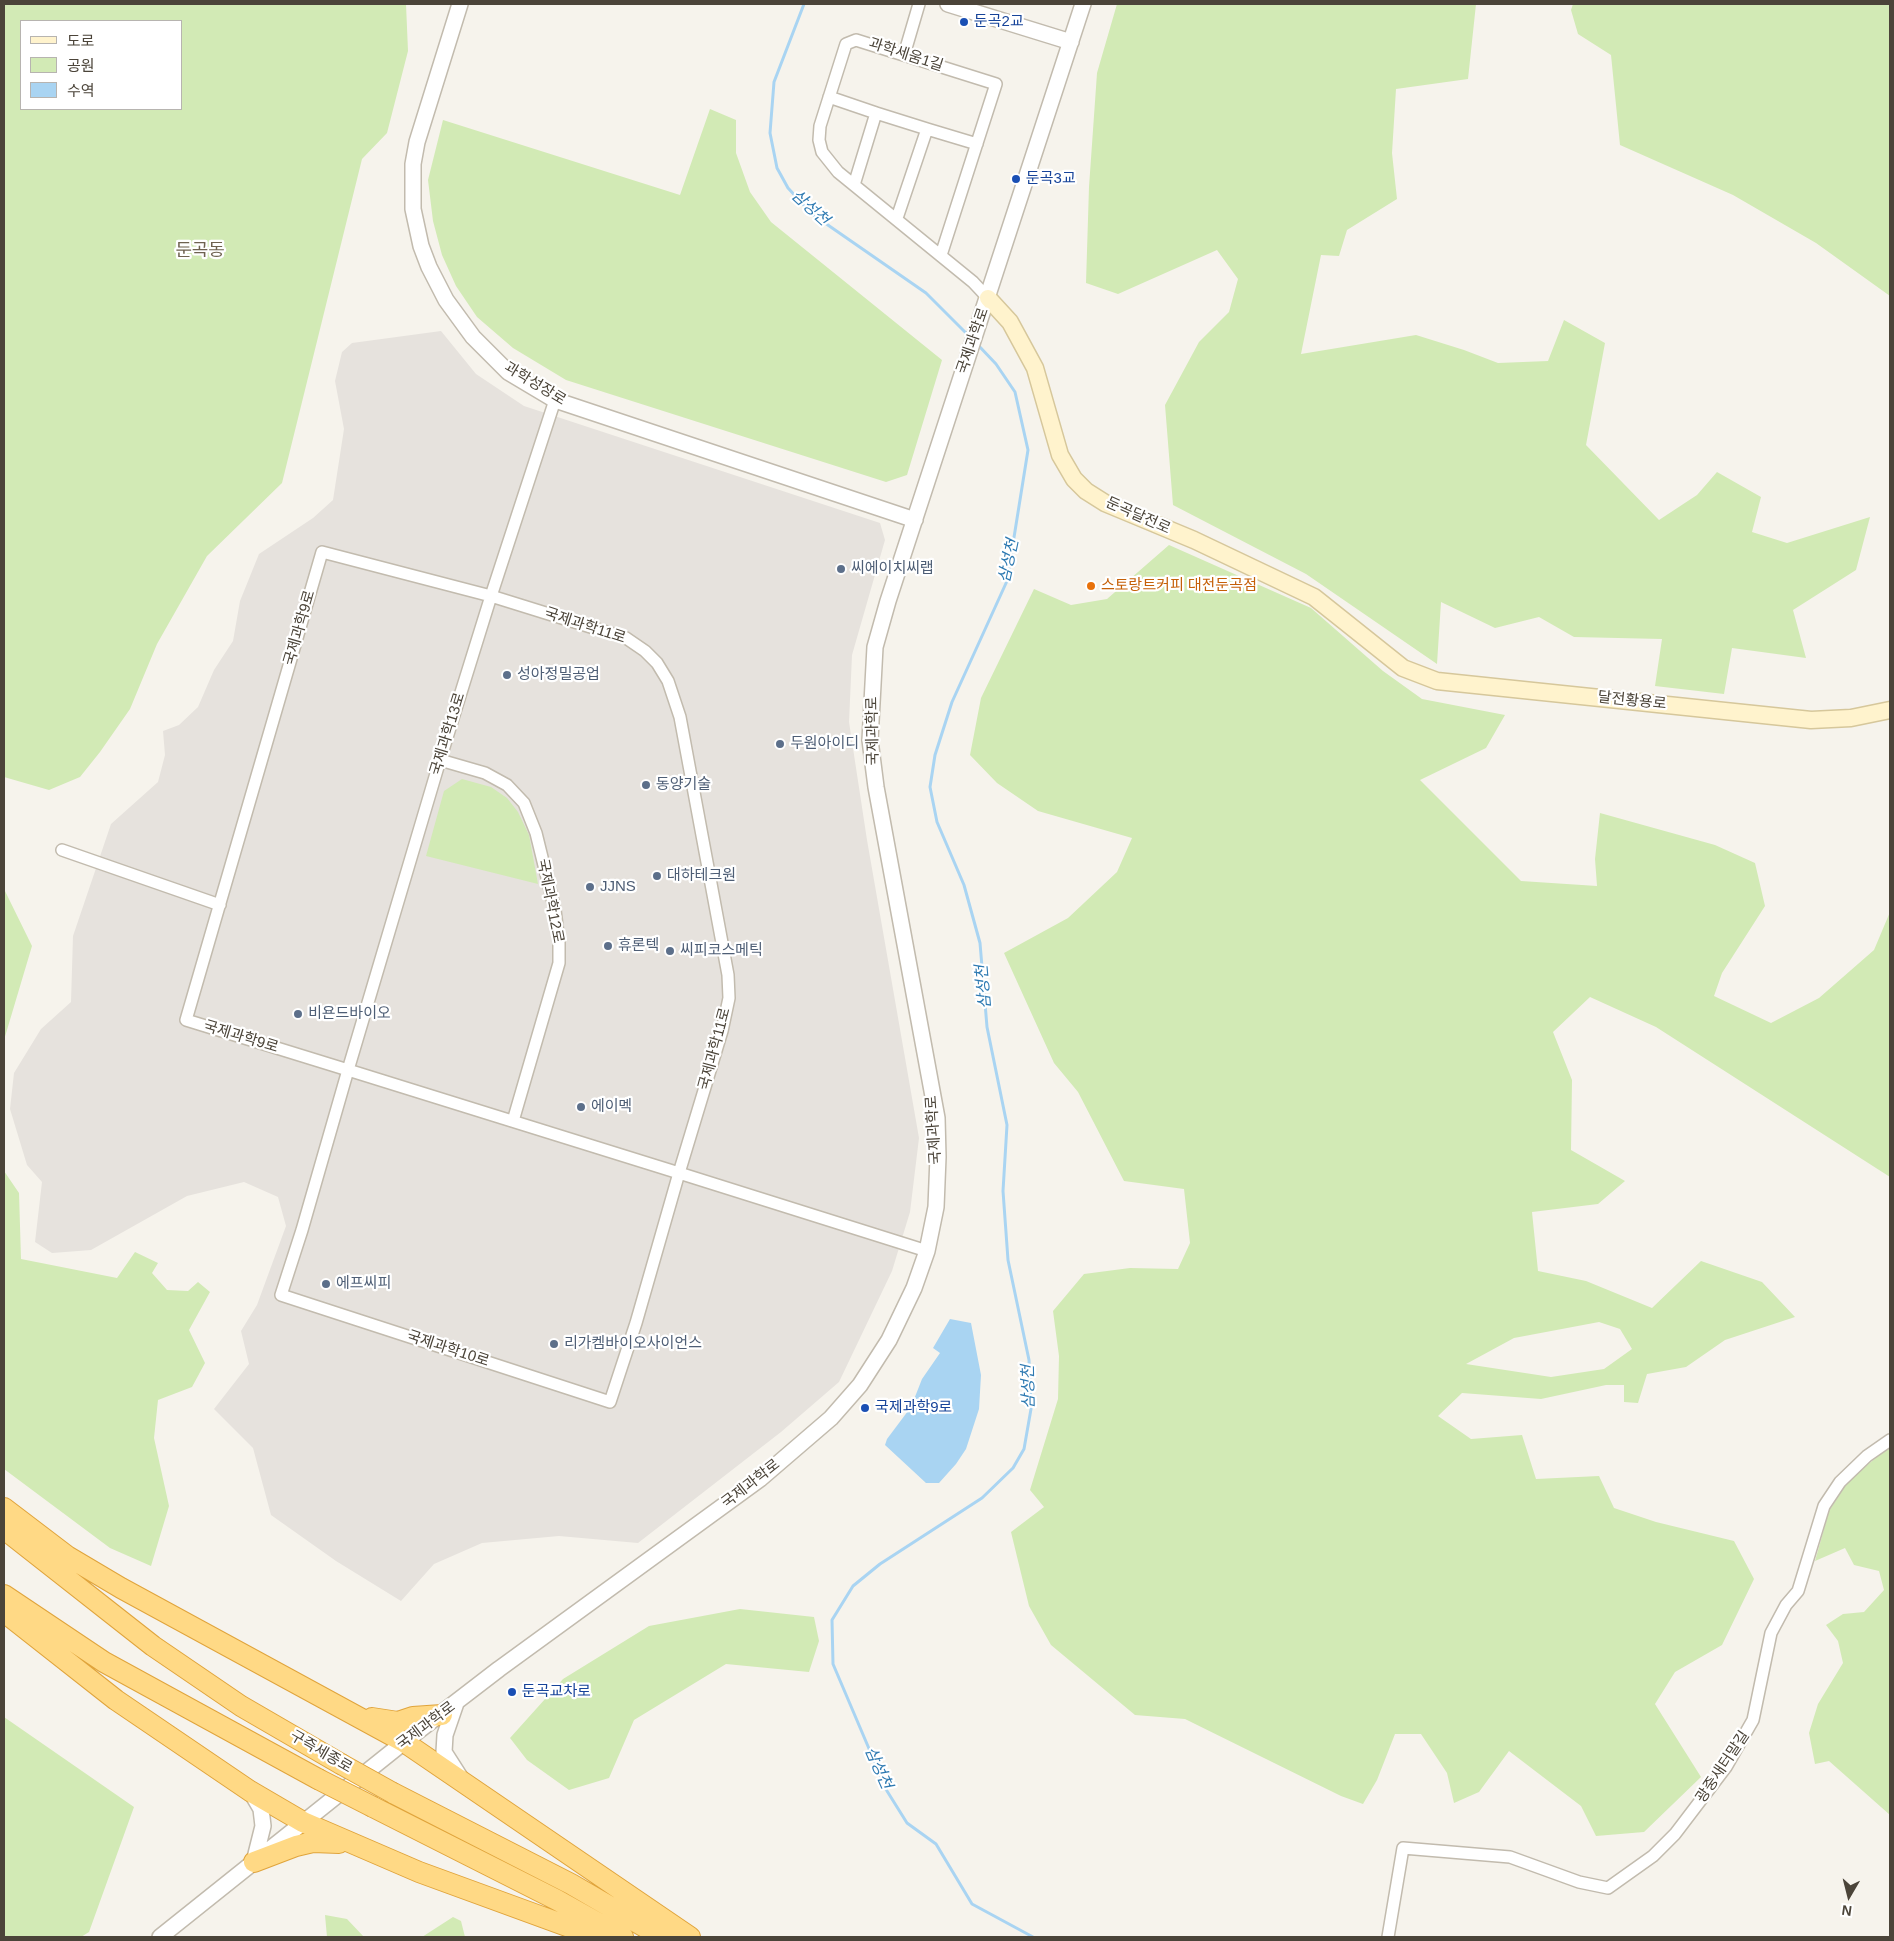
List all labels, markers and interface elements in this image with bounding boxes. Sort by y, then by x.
place label: 둔곡2교 [974,13,1024,31]
marker: 둔곡2교 [958,16,970,28]
legend [20,20,182,110]
text: 도로 [67,32,95,49]
street label: 과학세움1길 [866,34,946,76]
text: 공원 [67,57,95,74]
text: 수역 [67,82,95,99]
place label: 둔곡3교 [1026,170,1076,188]
marker: 둔곡3교 [1010,173,1022,185]
water label: 삼성천 [787,186,833,230]
district label: 둔곡동 [175,240,225,262]
street label: 국제과학로 [953,305,993,377]
street label: 과학성장로 [501,359,569,409]
street label: 둔곡달전로 [1103,494,1173,538]
water label: 삼성천 [995,537,1023,585]
place label: 씨에이치씨랩 [851,560,934,578]
marker: 씨에이치씨랩 [835,563,847,575]
place label: 스토랑트커피 대전둔곡점 [1101,577,1257,595]
marker: 스토랑트커피 대전둔곡점 [1085,580,1097,592]
street label: 국제과학9로 [281,588,319,668]
street label: 국제과학11로 [542,604,628,648]
place label: 성아정밀공업 [517,666,600,684]
marker: 성아정밀공업 [501,669,513,681]
street label: 달전황용로 [1597,688,1667,714]
street label: 국제과학13로 [427,690,469,778]
street label: 국제과학로 [863,696,883,766]
place label: 두원아이디 [790,735,859,753]
marker: 두원아이디 [774,738,786,750]
place label: 동양기술 [656,776,711,794]
marker: 동양기술 [640,779,652,791]
street label: 국제과학12로 [533,857,567,945]
place label: 대하테크원 [667,867,736,885]
marker: 대하테크원 [651,870,663,882]
place label: JJNS [600,878,636,896]
marker: JJNS [584,881,596,893]
place label: 휴론텍 [618,937,659,955]
marker: 휴론텍 [602,940,614,952]
place label: 씨피코스메틱 [680,942,763,960]
marker: 씨피코스메틱 [664,945,676,957]
water label: 삼성천 [973,964,995,1010]
place label: 비욘드바이오 [308,1005,391,1023]
street label: 국제과학11로 [695,1006,735,1092]
marker: 비욘드바이오 [292,1008,304,1020]
street label: 국제과학9로 [201,1017,281,1057]
street label: 국제과학로 [923,1095,945,1165]
place label: 에이멕 [591,1098,632,1116]
marker: 에이멕 [575,1101,587,1113]
place label: 에프씨피 [336,1275,391,1293]
marker: 에프씨피 [320,1278,332,1290]
street label: 국제과학10로 [404,1327,492,1371]
place label: 리가켐바이오사이언스 [564,1335,702,1353]
marker: 리가켐바이오사이언스 [548,1338,560,1350]
water label: 삼성천 [1019,1365,1039,1409]
place label: 국제과학9로 [875,1399,952,1417]
marker: 국제과학9로 [859,1402,871,1414]
street label: 국제과학로 [718,1456,784,1512]
place label: 둔곡교차로 [522,1683,591,1701]
marker: 둔곡교차로 [506,1686,518,1698]
street label: 국제과학로 [393,1698,459,1754]
street label: 구즉세종로 [287,1727,355,1777]
street label: 광중새터말길 [1692,1728,1754,1806]
water label: 삼성천 [860,1744,896,1792]
north arrow [1824,1871,1874,1921]
text: N [1841,1902,1853,1919]

